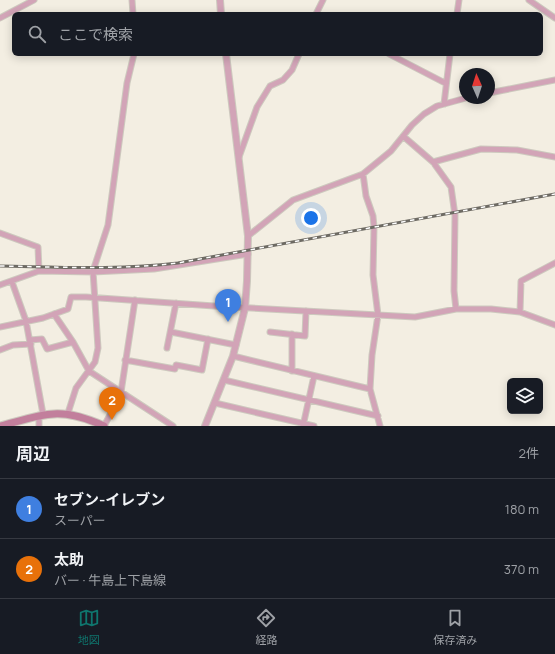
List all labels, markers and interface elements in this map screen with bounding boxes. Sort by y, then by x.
search box [12,12,543,56]
icon: search [26,23,48,45]
text: ここで検索 [58,24,133,45]
north arrow [459,68,495,104]
your location [301,208,321,228]
pin: 1 [215,289,241,322]
map controls [507,378,543,414]
button: layers [507,378,543,414]
pin: 2 [99,387,125,420]
text: 周辺 [16,442,50,465]
text: 2件 [519,444,539,462]
text: セブン-イレブン [54,489,165,510]
text: 1 [26,500,32,518]
text: 180 m [505,500,539,518]
text: スーパー [54,511,106,529]
text: 太助 [54,549,84,570]
text: 2 [25,560,33,578]
text: 370 m [504,560,539,578]
text: バー · 牛島上下島線 [54,571,166,589]
tab: 地図 [78,607,100,647]
tab: 経路 [255,607,277,647]
tab: 保存済み [433,607,477,647]

